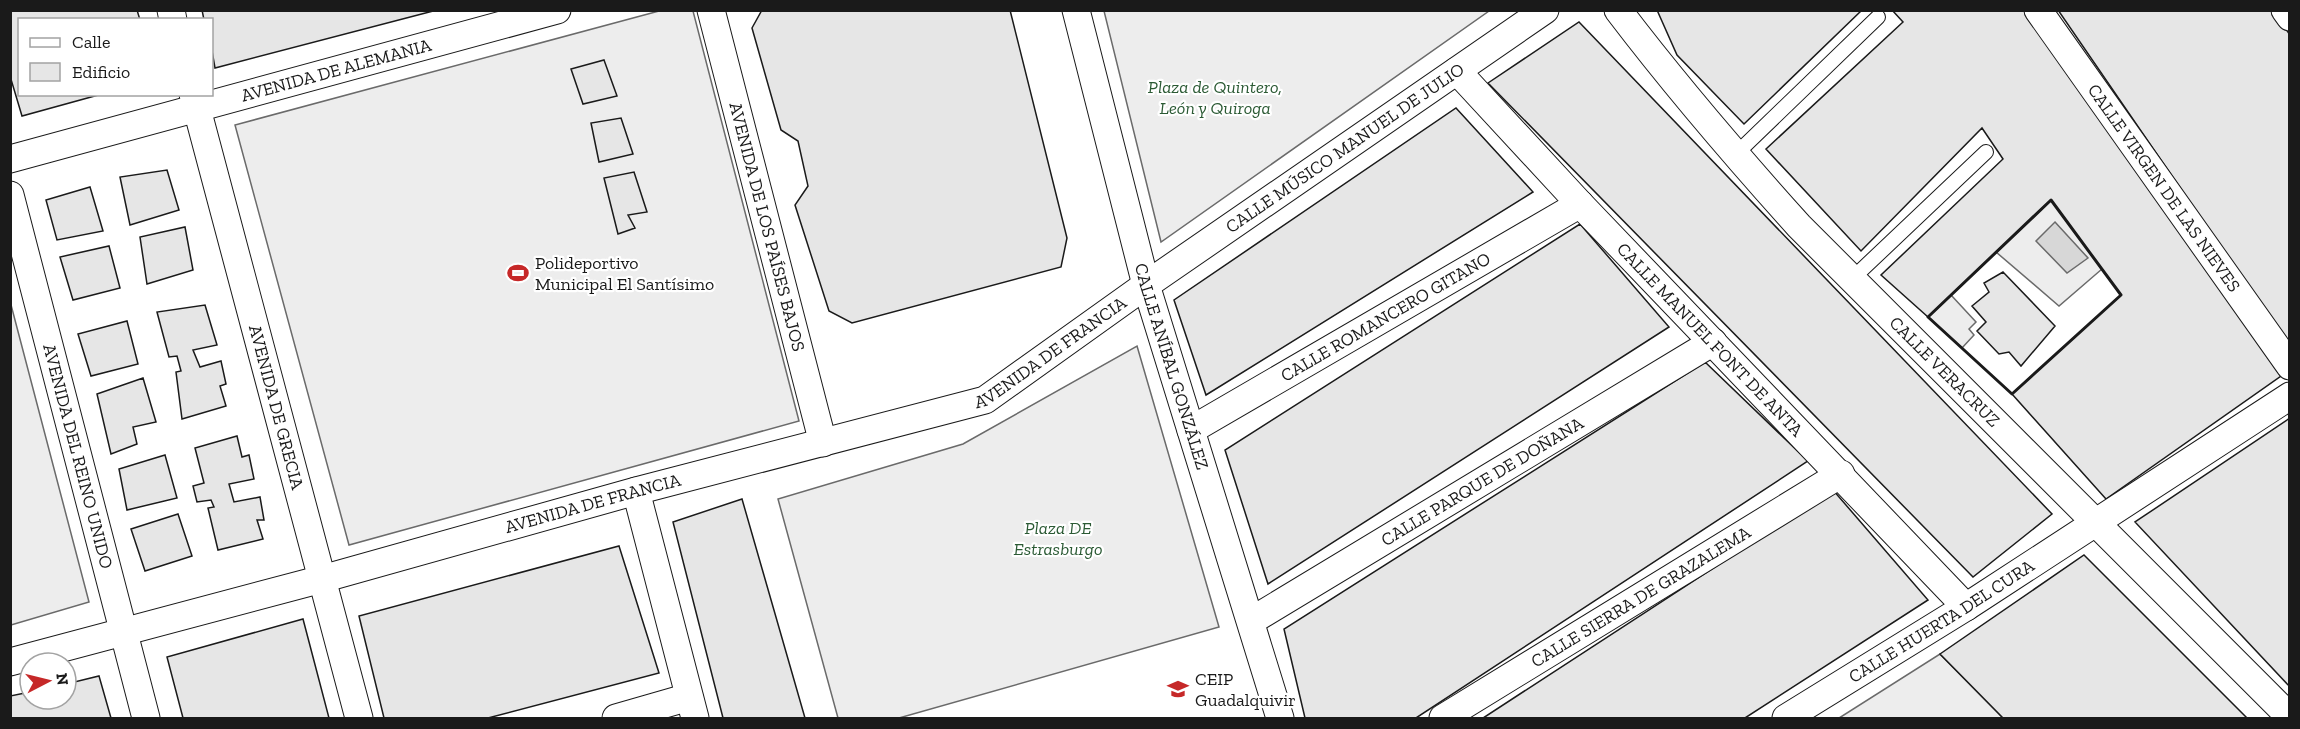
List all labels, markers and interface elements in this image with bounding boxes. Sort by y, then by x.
legend [18,18,213,96]
text: Calle [72,31,110,53]
street label: AVENIDA DE ALEMANIA [239,34,434,107]
street label: CALLE MÚSICO MANUEL DE JULIO [1221,58,1468,238]
text: Edificio [72,61,130,83]
park label: Plaza de Quintero, León y Quiroga [1148,76,1282,119]
street label: CALLE VIRGEN DE LAS NIEVES [2083,80,2245,296]
street label: AVENIDA DE LOS PAÍSES BAJOS [724,100,810,354]
street label: CALLE MANUEL FONT DE ANTA [1612,238,1808,441]
street label: CALLE ROMANCERO GITANO [1277,247,1494,386]
place label: Polideportivo Municipal El Santísimo [535,252,714,295]
sports icon: Polideportivo Municipal El Santísimo [506,261,530,285]
street label: CALLE ANÍBAL GONZÁLEZ [1130,261,1213,472]
street label: AVENIDA DE FRANCIA [972,291,1131,413]
street label: CALLE VERACRUZ [1885,312,2005,432]
street label: AVENIDA DE GRECIA [244,322,309,492]
street label: AVENIDA DEL REINO UNIDO [38,342,118,571]
street label: CALLE PARQUE DE DOÑANA [1377,412,1588,551]
street label: AVENIDA DE FRANCIA [502,469,683,538]
park label: Plaza DE Estrasburgo [1013,517,1103,560]
street label: CALLE SIERRA DE GRAZALEMA [1527,521,1755,672]
street label: CALLE HUERTA DEL CURA [1844,554,2038,688]
north arrow [18,651,78,711]
place label: CEIP Guadalquivir [1195,668,1296,711]
text: N [52,672,73,686]
school or university icon: CEIP Guadalquivir [1166,677,1190,701]

